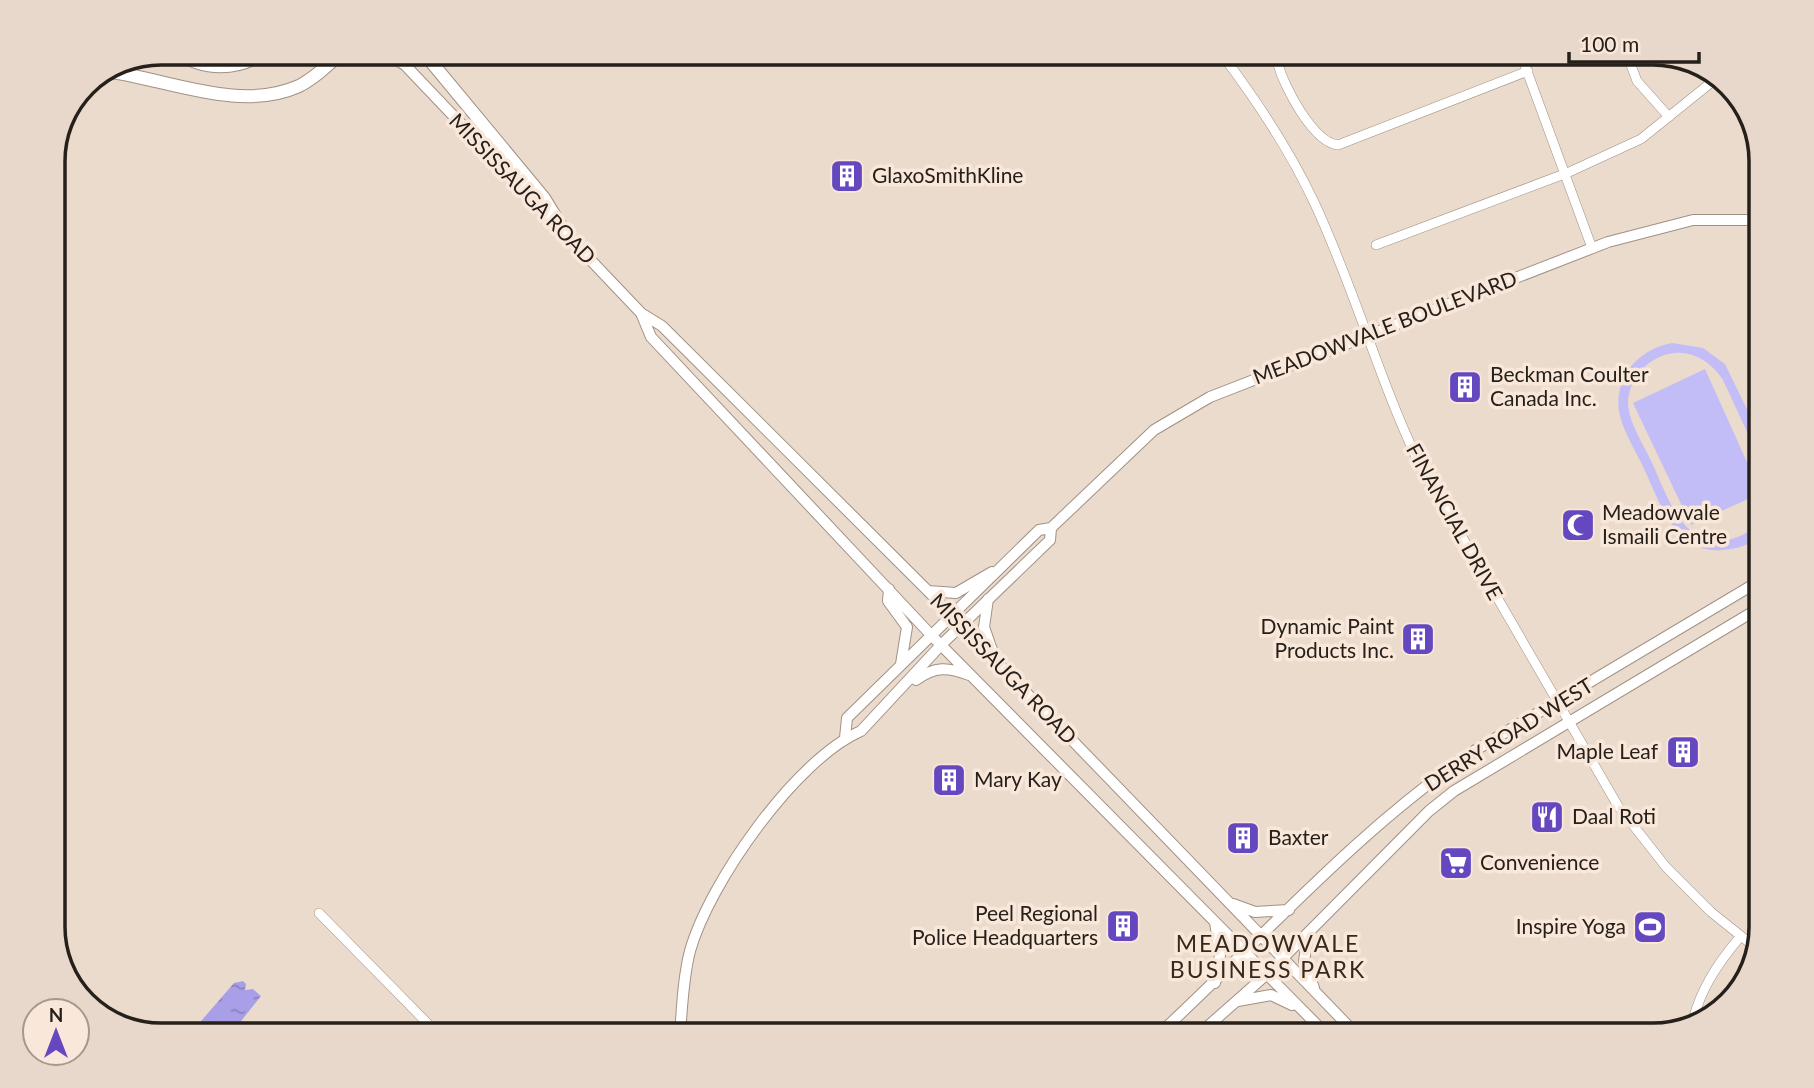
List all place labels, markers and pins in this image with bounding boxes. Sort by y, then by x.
building icon: GlaxoSmithKline [828,157,866,195]
place label: GlaxoSmithKline [872,162,1023,187]
place label: Beckman Coulter Canada Inc. [1490,361,1649,410]
building icon: Beckman Coulter Canada Inc. [1446,368,1484,406]
place label: Meadowvale Ismaili Centre [1602,499,1727,548]
mosque icon: Meadowvale Ismaili Centre [1559,506,1597,544]
place label: Dynamic Paint Products Inc. [1261,613,1394,662]
building icon: Dynamic Paint Products Inc. [1399,620,1437,658]
building icon: Maple Leaf [1664,733,1702,771]
place label: Maple Leaf [1556,738,1659,763]
building icon: Mary Kay [930,761,968,799]
place label: Mary Kay [974,766,1062,791]
restaurant icon: Daal Roti [1528,798,1566,836]
place label: Daal Roti [1572,803,1656,828]
building icon: Baxter [1224,819,1262,857]
place label: Baxter [1268,824,1329,849]
supermarket icon: Convenience [1437,844,1475,882]
place label: Convenience [1480,849,1599,874]
place label: Peel Regional Police Headquarters [912,900,1098,949]
building icon: Peel Regional Police Headquarters [1104,907,1142,945]
sports icon: Inspire Yoga [1631,908,1669,946]
place label: Inspire Yoga [1516,913,1626,938]

